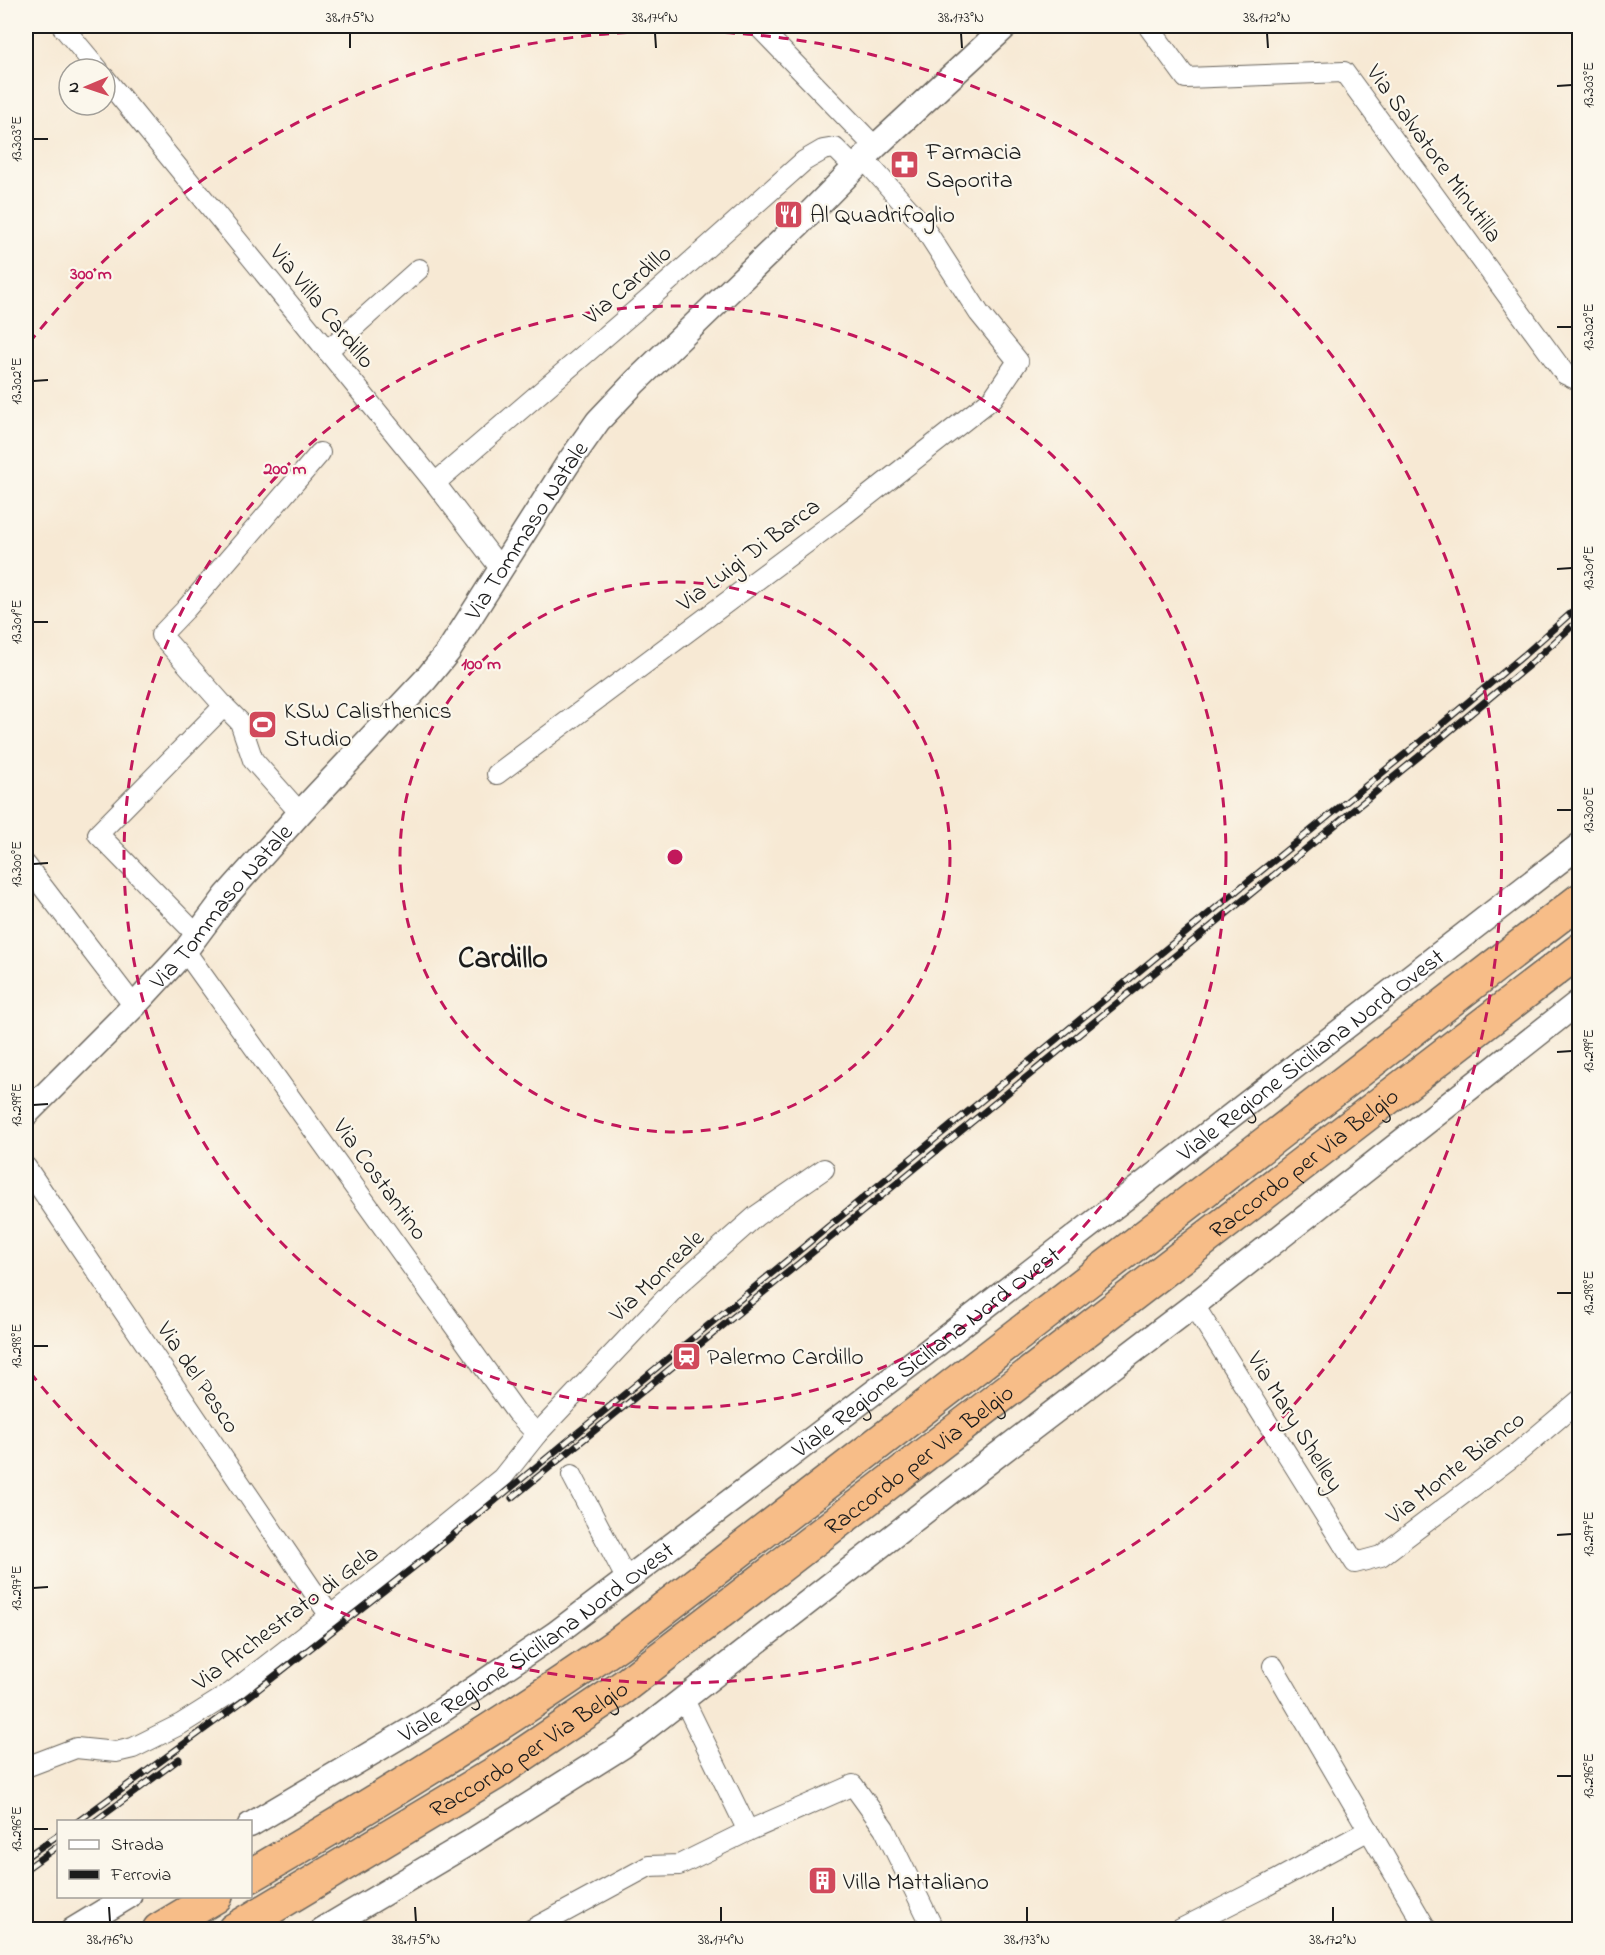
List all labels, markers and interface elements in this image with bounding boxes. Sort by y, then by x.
text: 38.175°N [326,7,374,29]
text: 38.174°N [632,7,678,29]
text: 38.173°N [938,7,984,29]
text: 38.172°N [1243,7,1291,29]
north arrow [57,57,117,117]
street label: Via Salvatore Minutilla [1356,57,1510,251]
text: 13.303°E [1578,62,1600,108]
text: N [62,81,86,93]
text: 13.303°E [6,116,28,162]
place label: Farmacia Saporita [925,136,1021,199]
pharmacy icon: Farmacia Saporita [889,149,921,181]
restaurant icon: Al Quadrifoglio [773,198,805,230]
place label: Al Quadrifoglio [810,199,955,234]
street label: Via Villa Cardillo [259,237,382,377]
street label: Via Cardillo [576,237,681,335]
text: 300 m [69,262,112,288]
text: 13.302°E [1578,303,1600,351]
text: 13.302°E [6,357,28,405]
street label: Via Tommaso Natale [457,434,599,629]
text: 200 m [263,457,307,483]
street label: Via Luigi Di Barca [670,490,829,622]
text: 13.301°E [1578,546,1600,590]
text: 13.301°E [6,600,28,644]
text: 100 m [461,652,501,678]
place label: KSW Calisthenics Studio [284,695,452,758]
sports icon: KSW Calisthenics Studio [247,708,279,740]
text: 13.300°E [1578,787,1600,833]
street label: Via Tommaso Natale [142,817,302,999]
text: 13.300°E [6,841,28,887]
centre of rings [665,847,685,867]
district label: Cardillo [458,938,548,982]
street label: Viale Regione Siciliana Nord Ovest [1170,941,1453,1172]
text: 13.299°E [1578,1029,1600,1073]
street label: Raccordo per Via Belgio [1203,1080,1407,1249]
text: 13.299°E [6,1083,28,1127]
street label: Via Costantino [322,1111,435,1249]
street label: Via Monreale [601,1222,713,1332]
street label: Viale Regione Siciliana Nord Ovest [785,1239,1069,1469]
text: 13.298°E [1578,1271,1600,1315]
street label: Via del Pesco [146,1314,247,1441]
text: 13.298°E [6,1324,28,1368]
station icon: Palermo Cardillo [670,1340,702,1372]
place label: Palermo Cardillo [707,1341,864,1376]
street label: Via Mary Shelley [1235,1344,1351,1500]
street label: Raccordo per Via Belgio [818,1377,1022,1546]
street label: Via Monte Bianco [1379,1404,1533,1535]
text: 13.297°E [1578,1511,1600,1557]
street label: Viale Regione Siciliana Nord Ovest [392,1534,683,1754]
street label: Via Archestrato di Gela [185,1537,387,1701]
text: 13.297°E [6,1565,28,1611]
street label: Raccordo per Via Belgio [424,1673,636,1829]
text: 13.296°E [1578,1753,1600,1799]
text: 13.296°E [6,1806,28,1852]
legend [57,1820,252,1898]
text: Strada [111,1833,164,1859]
text: Ferrovia [110,1863,171,1889]
building icon: Villa Mattaliano [806,1865,838,1897]
place label: Villa Mattaliano [842,1866,989,1901]
text: 38.176°N [87,1929,133,1951]
text: 38.175°N [392,1929,440,1951]
text: 38.174°N [698,1929,744,1951]
text: 38.173°N [1004,1929,1050,1951]
text: 38.172°N [1309,1929,1357,1951]

